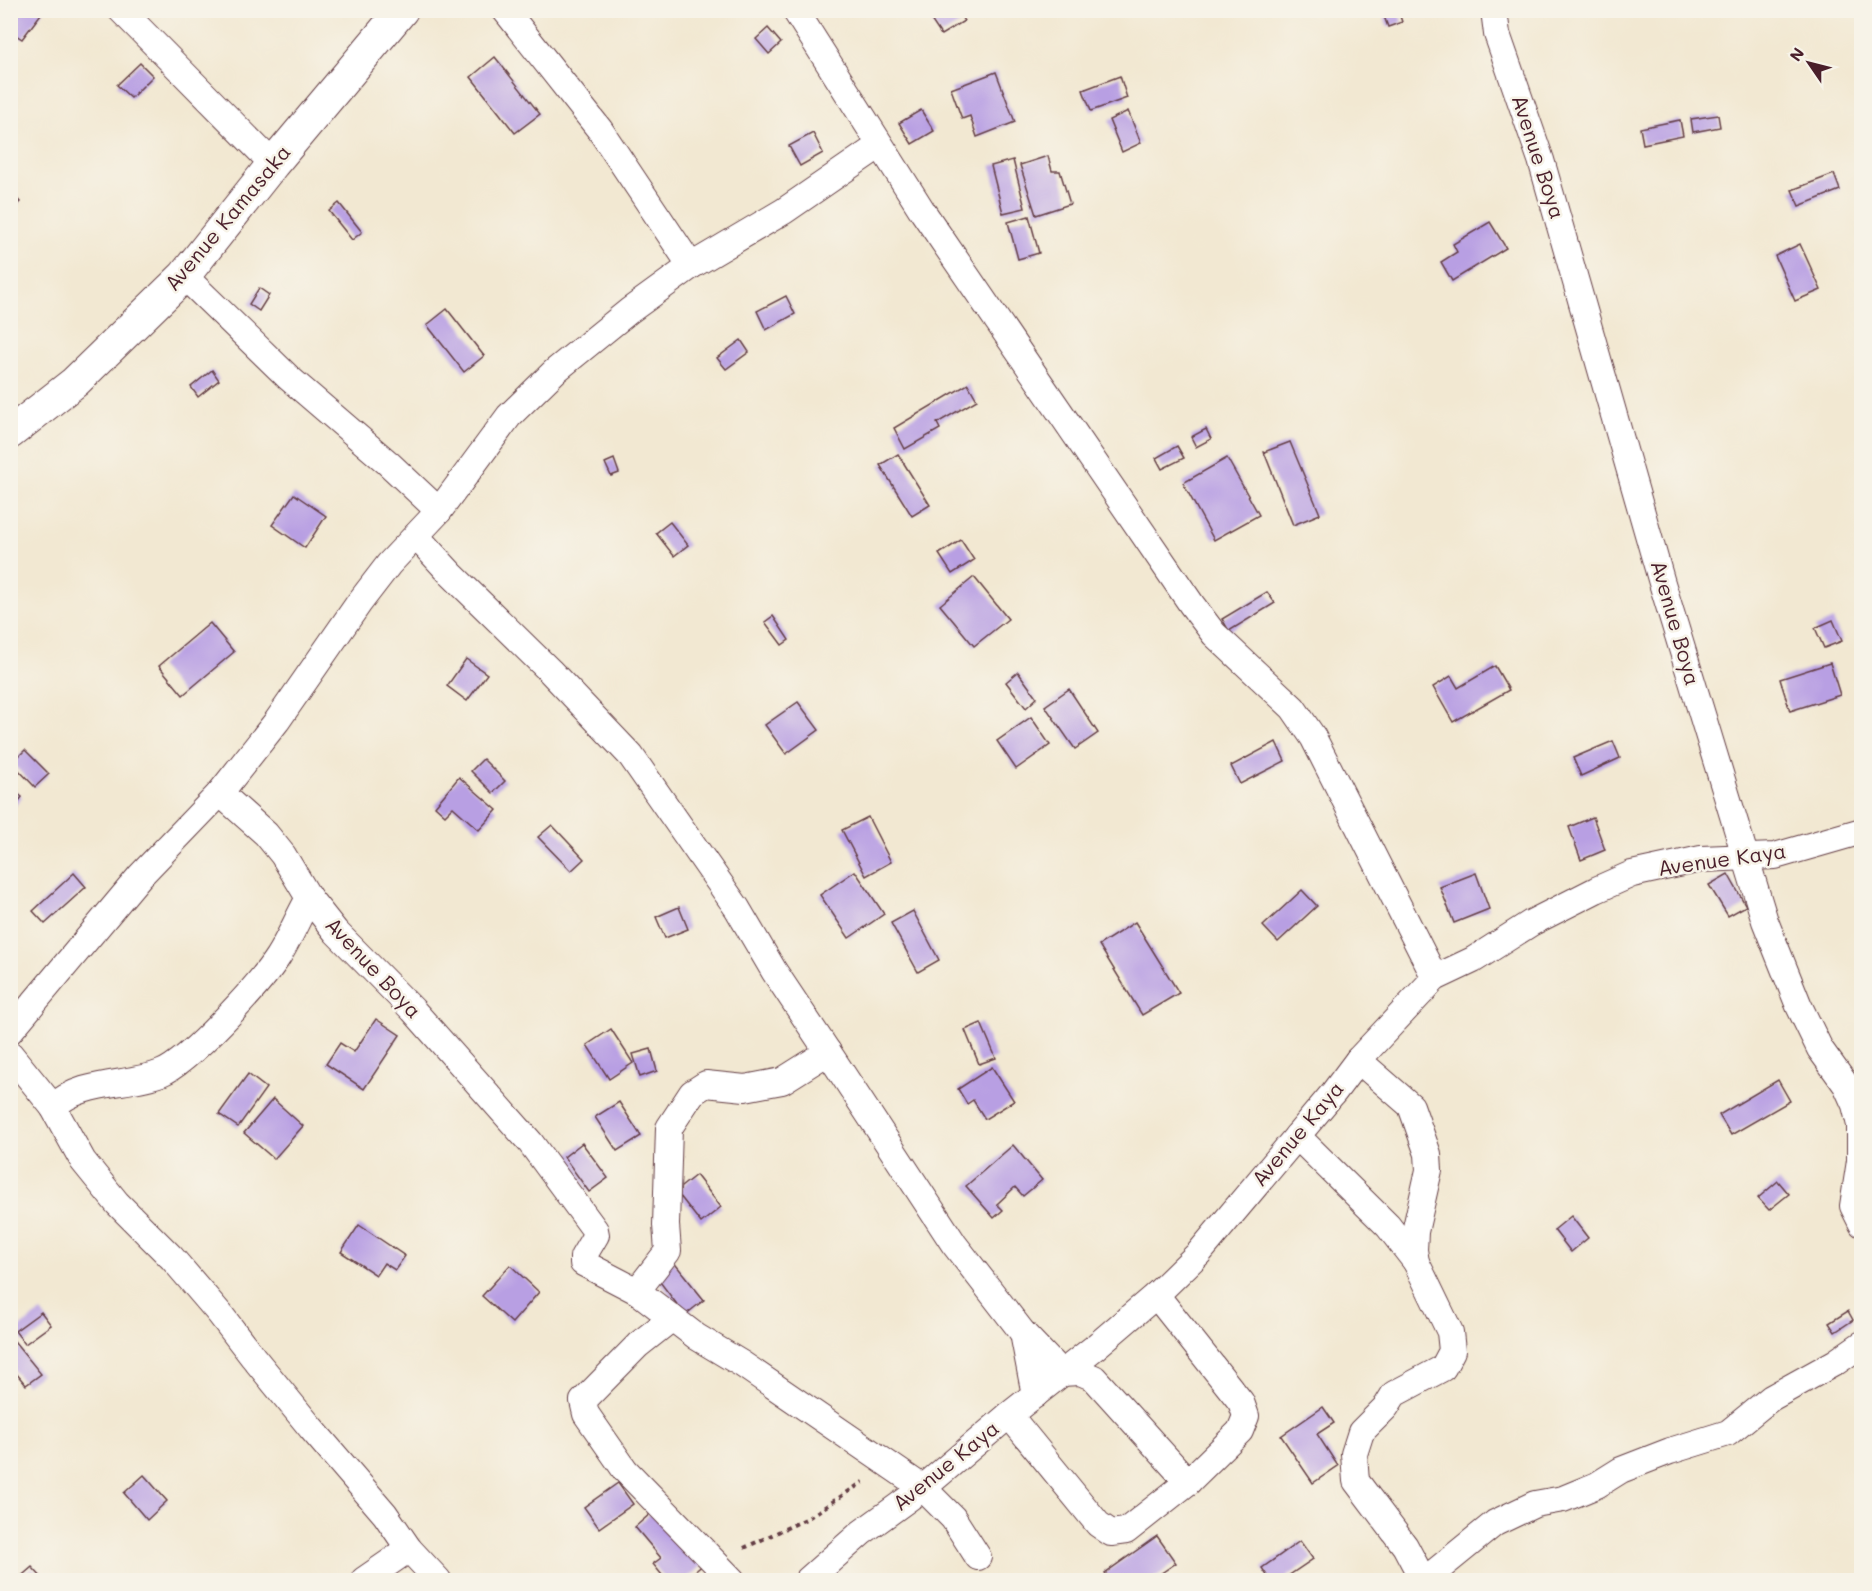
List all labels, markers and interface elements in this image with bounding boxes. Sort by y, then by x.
north arrow [1779,33,1839,93]
text: N [1784,43,1808,65]
street label: Avenue Boya [1507,91,1572,222]
street label: Avenue Kamasaka [158,138,296,296]
street label: Avenue Boya [1646,557,1707,688]
street label: Avenue Kaya [1656,836,1788,881]
street label: Avenue Boya [320,911,428,1023]
street label: Avenue Kaya [1245,1075,1349,1191]
street label: Avenue Kaya [886,1414,1004,1516]

